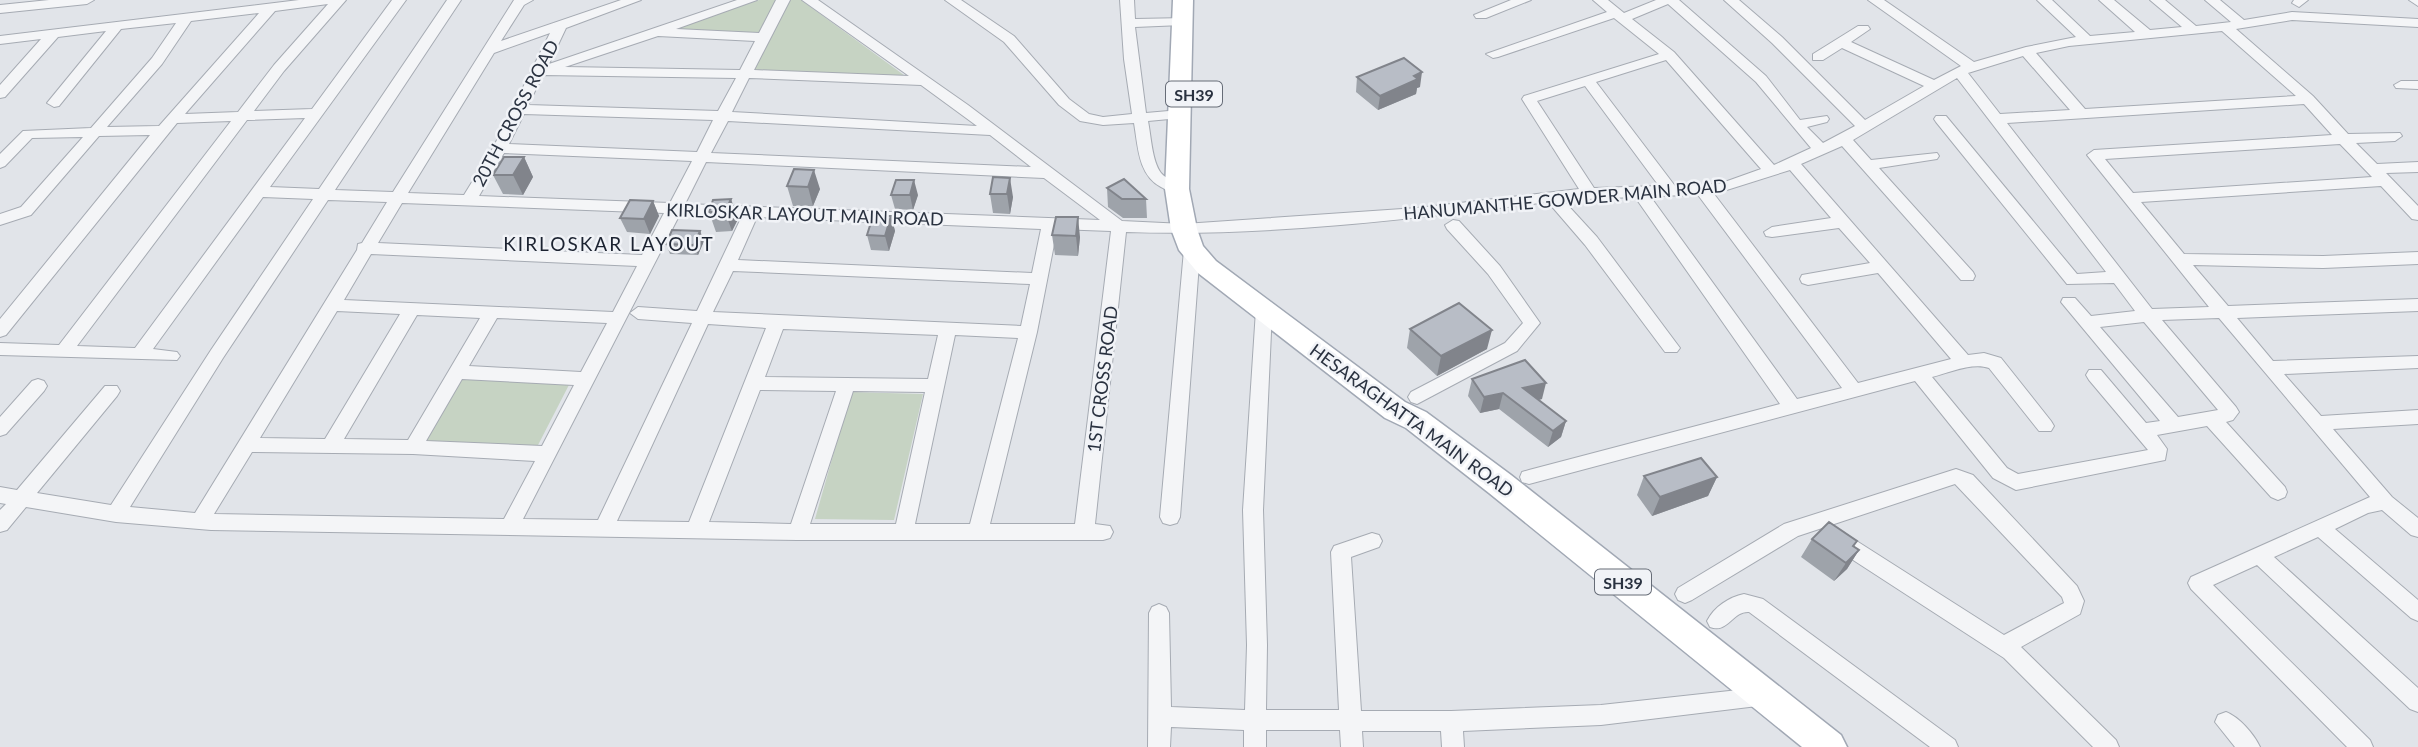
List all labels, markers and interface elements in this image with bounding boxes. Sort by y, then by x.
street label: 20TH CROSS ROAD [467,36,563,190]
road number: SH39 [1166,82,1222,106]
street label: HANUMANTHE GOWDER MAIN ROAD [1403,174,1727,224]
street label: KIRLOSKAR LAYOUT MAIN ROAD [666,198,944,230]
district label: KIRLOSKAR LAYOUT [503,232,715,255]
street label: 1ST CROSS ROAD [1082,304,1122,454]
street label: HESARAGHATTA MAIN ROAD [1306,339,1518,501]
road number: SH39 [1595,569,1651,594]

